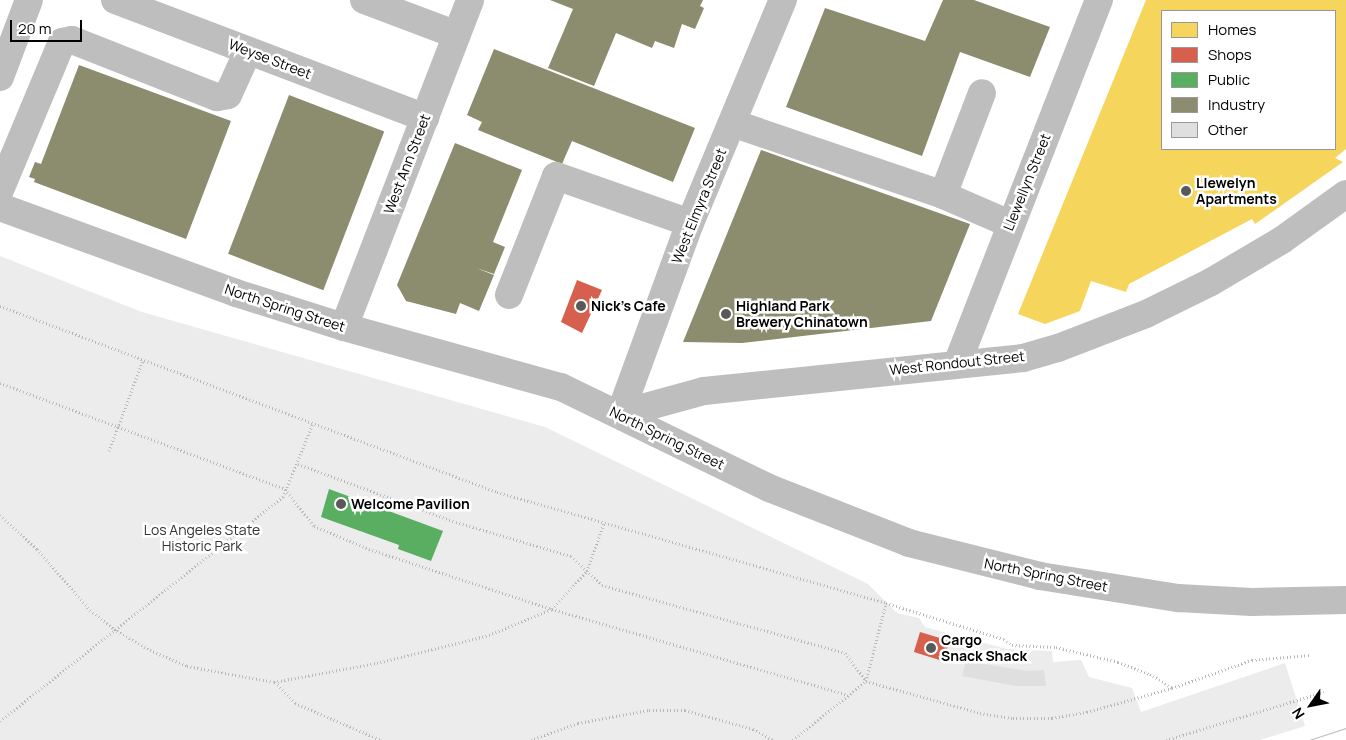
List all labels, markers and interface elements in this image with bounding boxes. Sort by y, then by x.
scale bar [12,10,85,42]
legend [1161,10,1336,150]
text: 20 m [18,18,51,39]
text: Homes [1208,19,1256,40]
street label: Weyse Street [226,36,314,82]
text: Shops [1208,44,1252,65]
text: Public [1208,69,1250,90]
text: Industry [1208,94,1265,115]
street label: West Ann Street [380,112,434,216]
text: Other [1208,119,1248,140]
street label: Llewellyn Street [1000,131,1054,233]
street label: West Elmyra Street [668,146,730,266]
place label: Llewelyn Apartments [1196,175,1277,208]
marker: Llewelyn Apartments [1180,185,1192,197]
street label: North Spring Street [223,281,347,335]
place label: Nick's Cafe [591,298,665,314]
place label: Highland Park Brewery Chinatown [736,298,868,331]
marker: Nick's Cafe [575,300,587,312]
marker: Highland Park Brewery Chinatown [720,308,732,320]
street label: West Rondout Street [888,348,1026,378]
street label: North Spring Street [607,403,727,473]
place label: Welcome Pavilion [351,496,470,512]
marker: Welcome Pavilion [335,498,347,510]
park label: Los Angeles State Historic Park [144,522,260,554]
street label: North Spring Street [983,555,1109,595]
place label: Cargo Snack Shack [941,632,1027,664]
marker: Cargo Snack Shack [925,642,937,654]
north arrow [1286,680,1336,730]
text: N [1287,704,1309,723]

